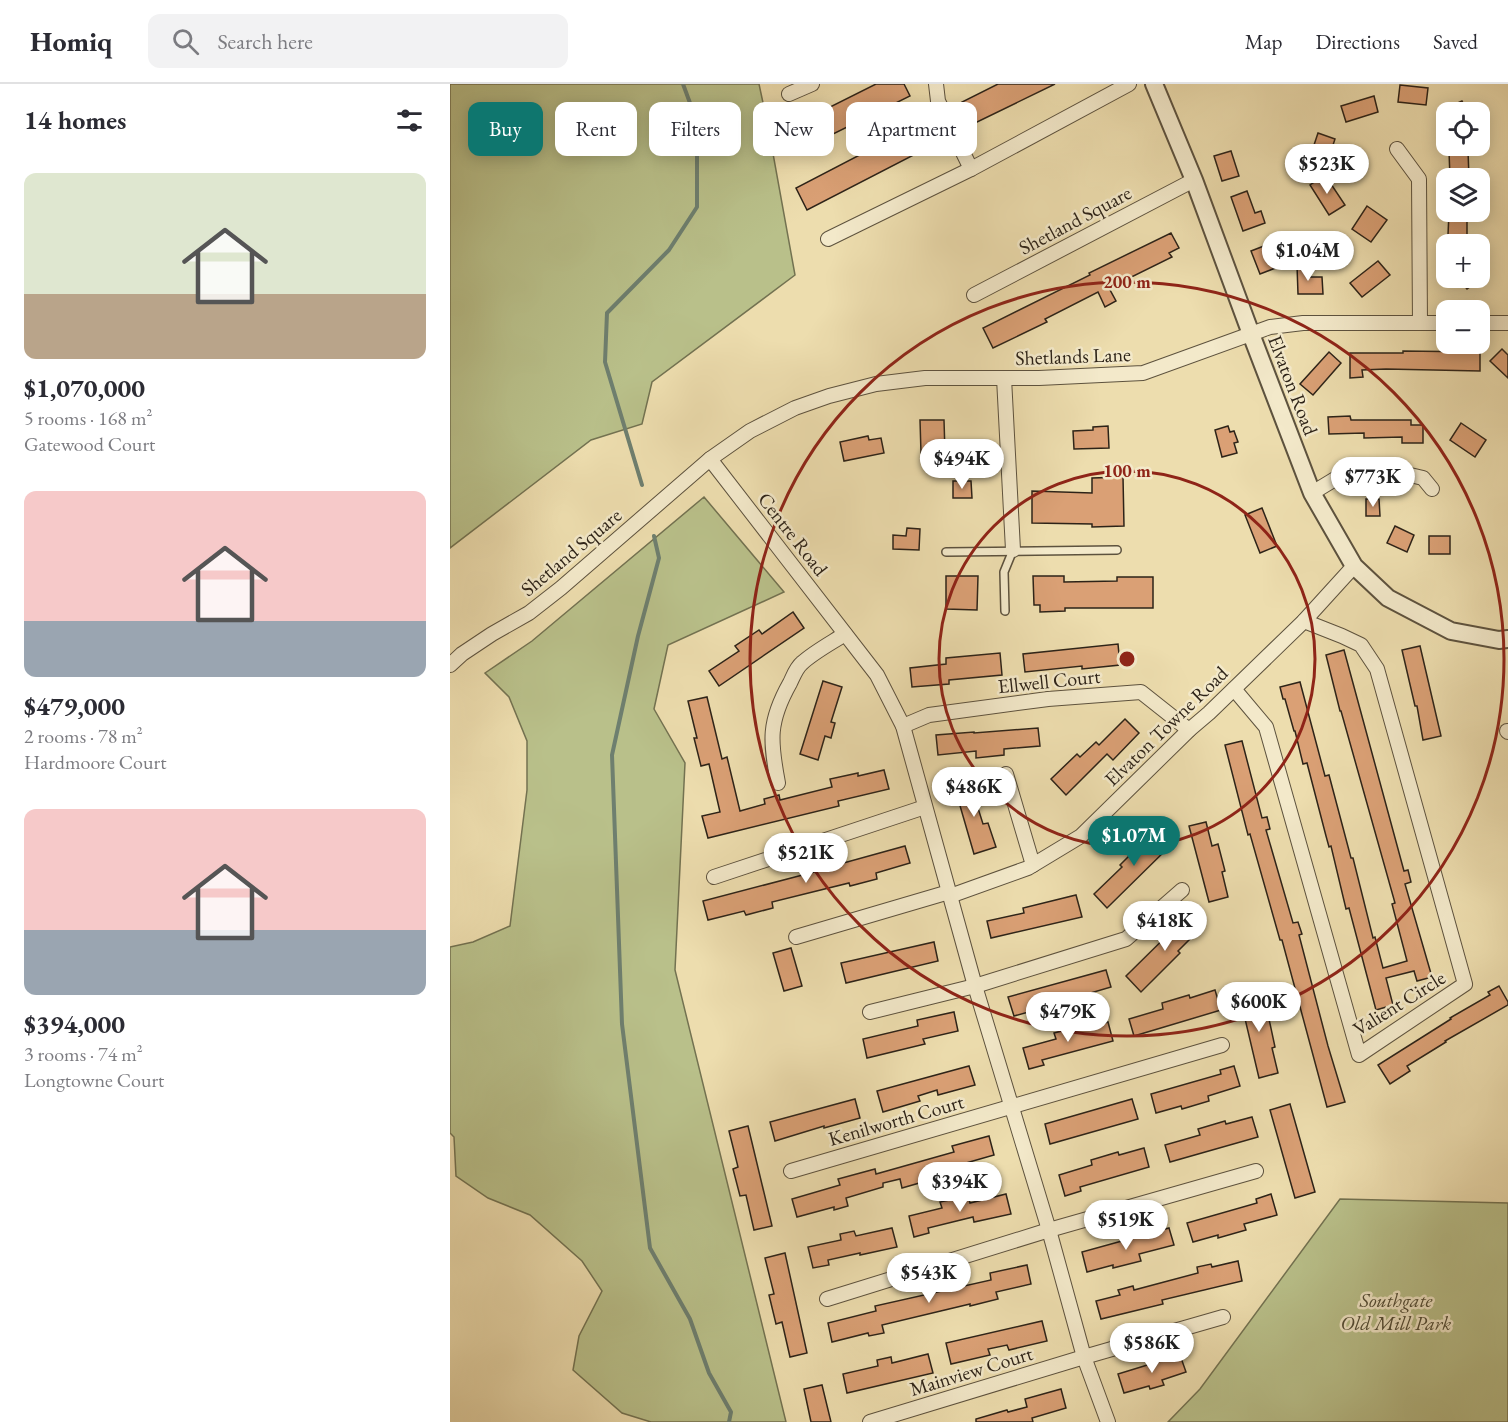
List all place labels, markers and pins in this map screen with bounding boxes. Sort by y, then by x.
pin: $523K [1285,144,1369,195]
pin: $1.04M [1259,231,1357,282]
pin: $494K [920,439,1004,490]
pin: $773K [1331,457,1415,508]
centre of rings [1117,649,1137,669]
pin: $486K [932,767,1016,818]
pin: $1.07M [1085,816,1183,867]
pin: $521K [764,833,848,884]
pin: $418K [1123,901,1207,952]
pin: $600K [1217,982,1301,1033]
pin: $479K [1026,992,1110,1043]
pin: $394K [918,1162,1002,1213]
pin: $519K [1084,1200,1168,1251]
pin: $543K [887,1253,971,1304]
pin: $586K [1110,1323,1194,1374]

